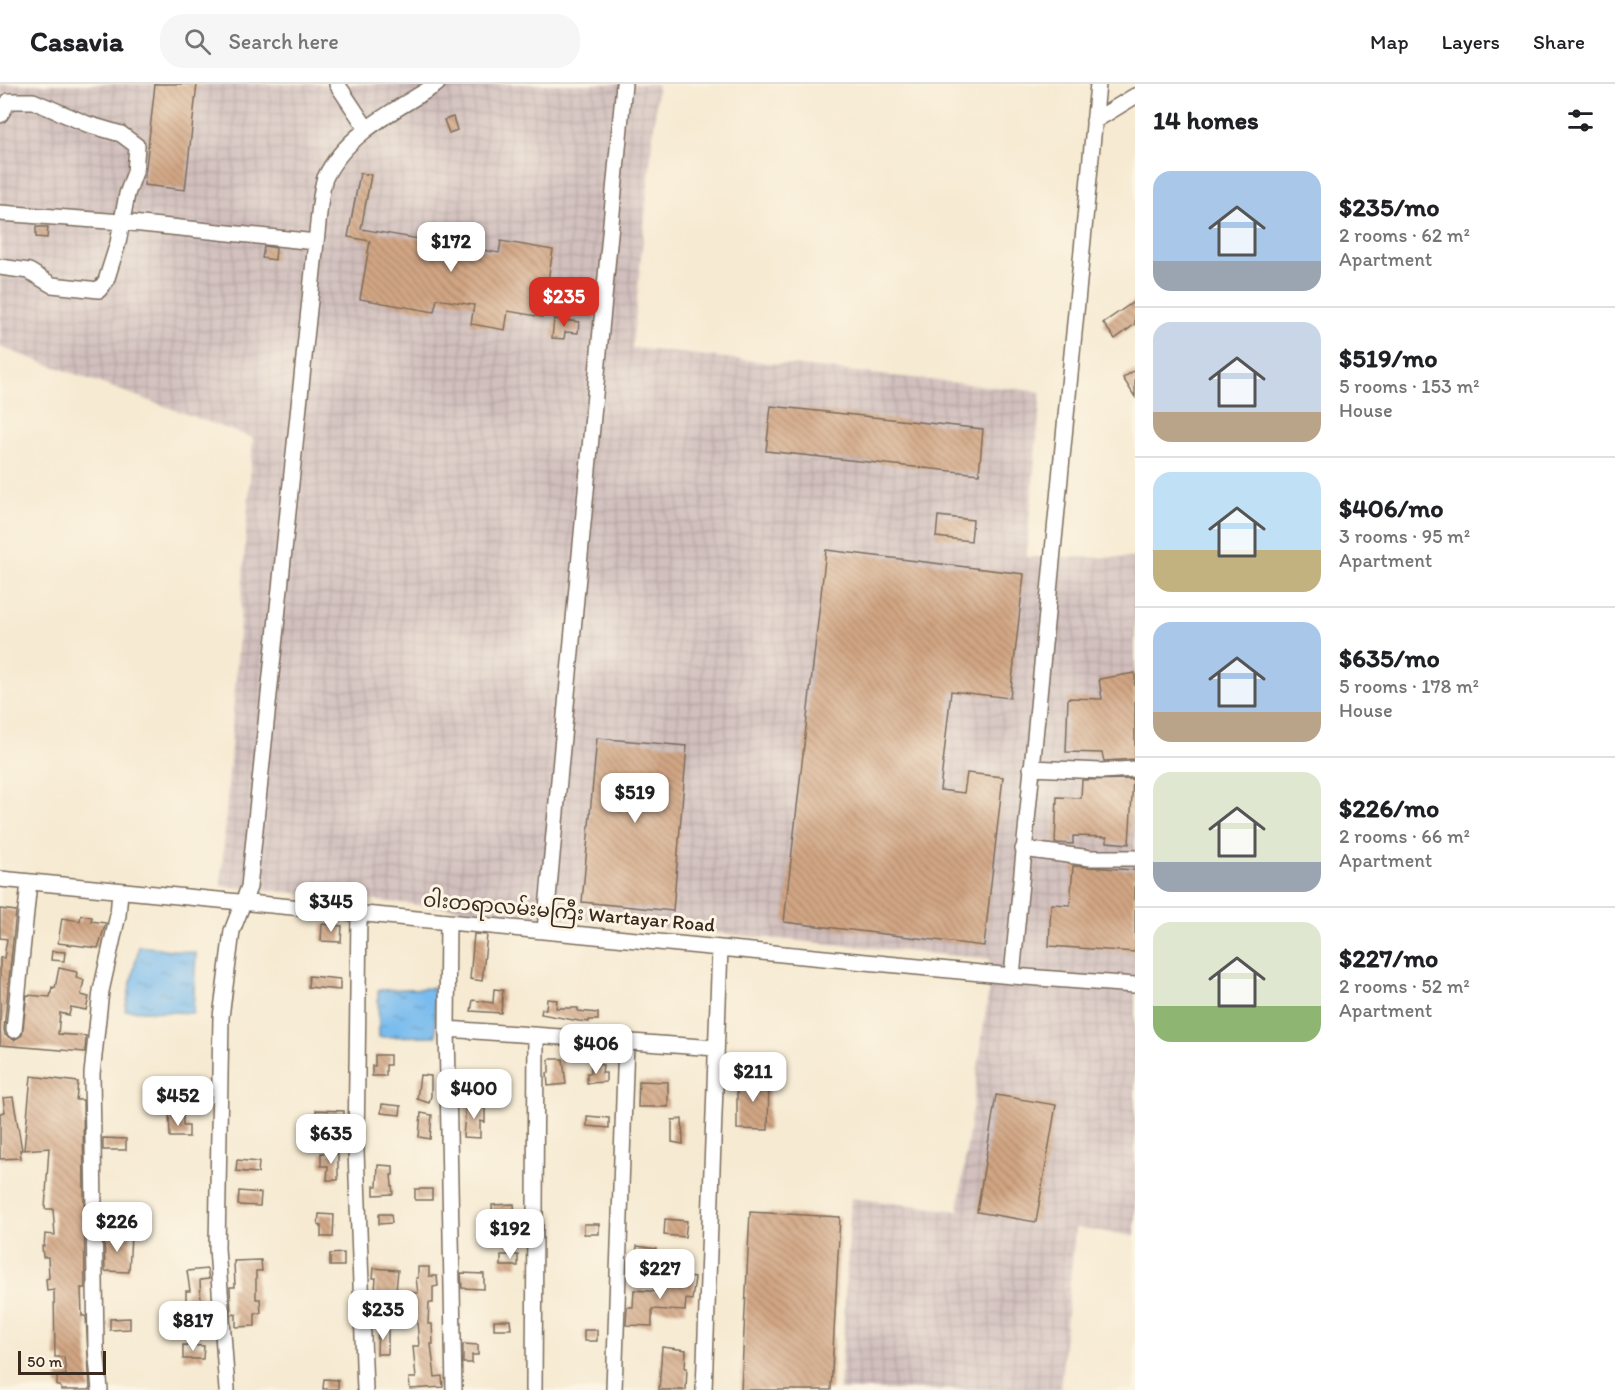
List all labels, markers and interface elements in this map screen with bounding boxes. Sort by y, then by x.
search box [160,14,580,68]
text: Casavia [30,24,124,58]
icon: search [181,25,214,58]
text: Search here [229,28,339,55]
text: Map [1370,29,1409,54]
text: Layers [1442,29,1500,54]
text: Share [1533,29,1585,54]
text: 14 homes [1153,104,1259,136]
icon: filters [1564,104,1597,137]
text: $235/mo [1339,191,1440,223]
icon: home [1201,195,1273,267]
pin: $172 [415,222,487,273]
text: 2 rooms · 62 m² [1339,223,1470,247]
text: $172 [431,229,471,253]
text: Apartment [1339,247,1432,271]
pin: $235 [528,277,600,328]
text: $235 [543,284,585,308]
text: $519/mo [1339,342,1438,374]
icon: home [1201,346,1273,418]
text: 5 rooms · 153 m² [1339,374,1479,398]
text: House [1339,398,1393,422]
text: $406/mo [1339,492,1444,524]
icon: home [1201,496,1273,568]
text: 3 rooms · 95 m² [1339,524,1470,548]
text: Apartment [1339,548,1432,572]
text: $635/mo [1339,642,1440,674]
icon: home [1201,646,1273,718]
text: 5 rooms · 178 m² [1339,674,1479,698]
text: House [1339,698,1393,722]
pin: $519 [599,773,671,824]
text: $519 [615,780,655,804]
text: $226/mo [1339,792,1439,824]
icon: home [1201,796,1273,868]
text: 2 rooms · 66 m² [1339,824,1470,848]
text: Apartment [1339,848,1432,872]
pin: $345 [295,882,367,933]
street label: ဝါးတရာလမ်းမကြီး Wartayar Road [422,885,717,941]
text: $345 [309,889,353,913]
text: $227/mo [1339,942,1438,974]
icon: home [1201,946,1273,1018]
text: 2 rooms · 52 m² [1339,974,1470,998]
text: Apartment [1339,998,1432,1022]
pin: $406 [560,1024,632,1075]
text: $406 [573,1031,619,1055]
pin: $211 [717,1052,789,1103]
text: $211 [733,1059,773,1083]
pin: $400 [438,1069,510,1120]
pin: $452 [142,1076,214,1127]
text: $400 [451,1076,497,1100]
text: $452 [156,1083,200,1107]
pin: $635 [295,1114,367,1165]
text: $635 [310,1121,352,1145]
pin: $226 [81,1202,153,1253]
text: $226 [96,1209,138,1233]
pin: $192 [474,1209,546,1260]
text: $192 [490,1216,530,1240]
pin: $227 [624,1249,696,1300]
text: $227 [639,1256,681,1280]
pin: $235 [347,1290,419,1341]
text: $235 [362,1297,404,1321]
pin: $817 [157,1301,229,1352]
text: $817 [173,1308,213,1332]
scale bar [18,1348,106,1376]
text: 50 m [27,1352,62,1371]

